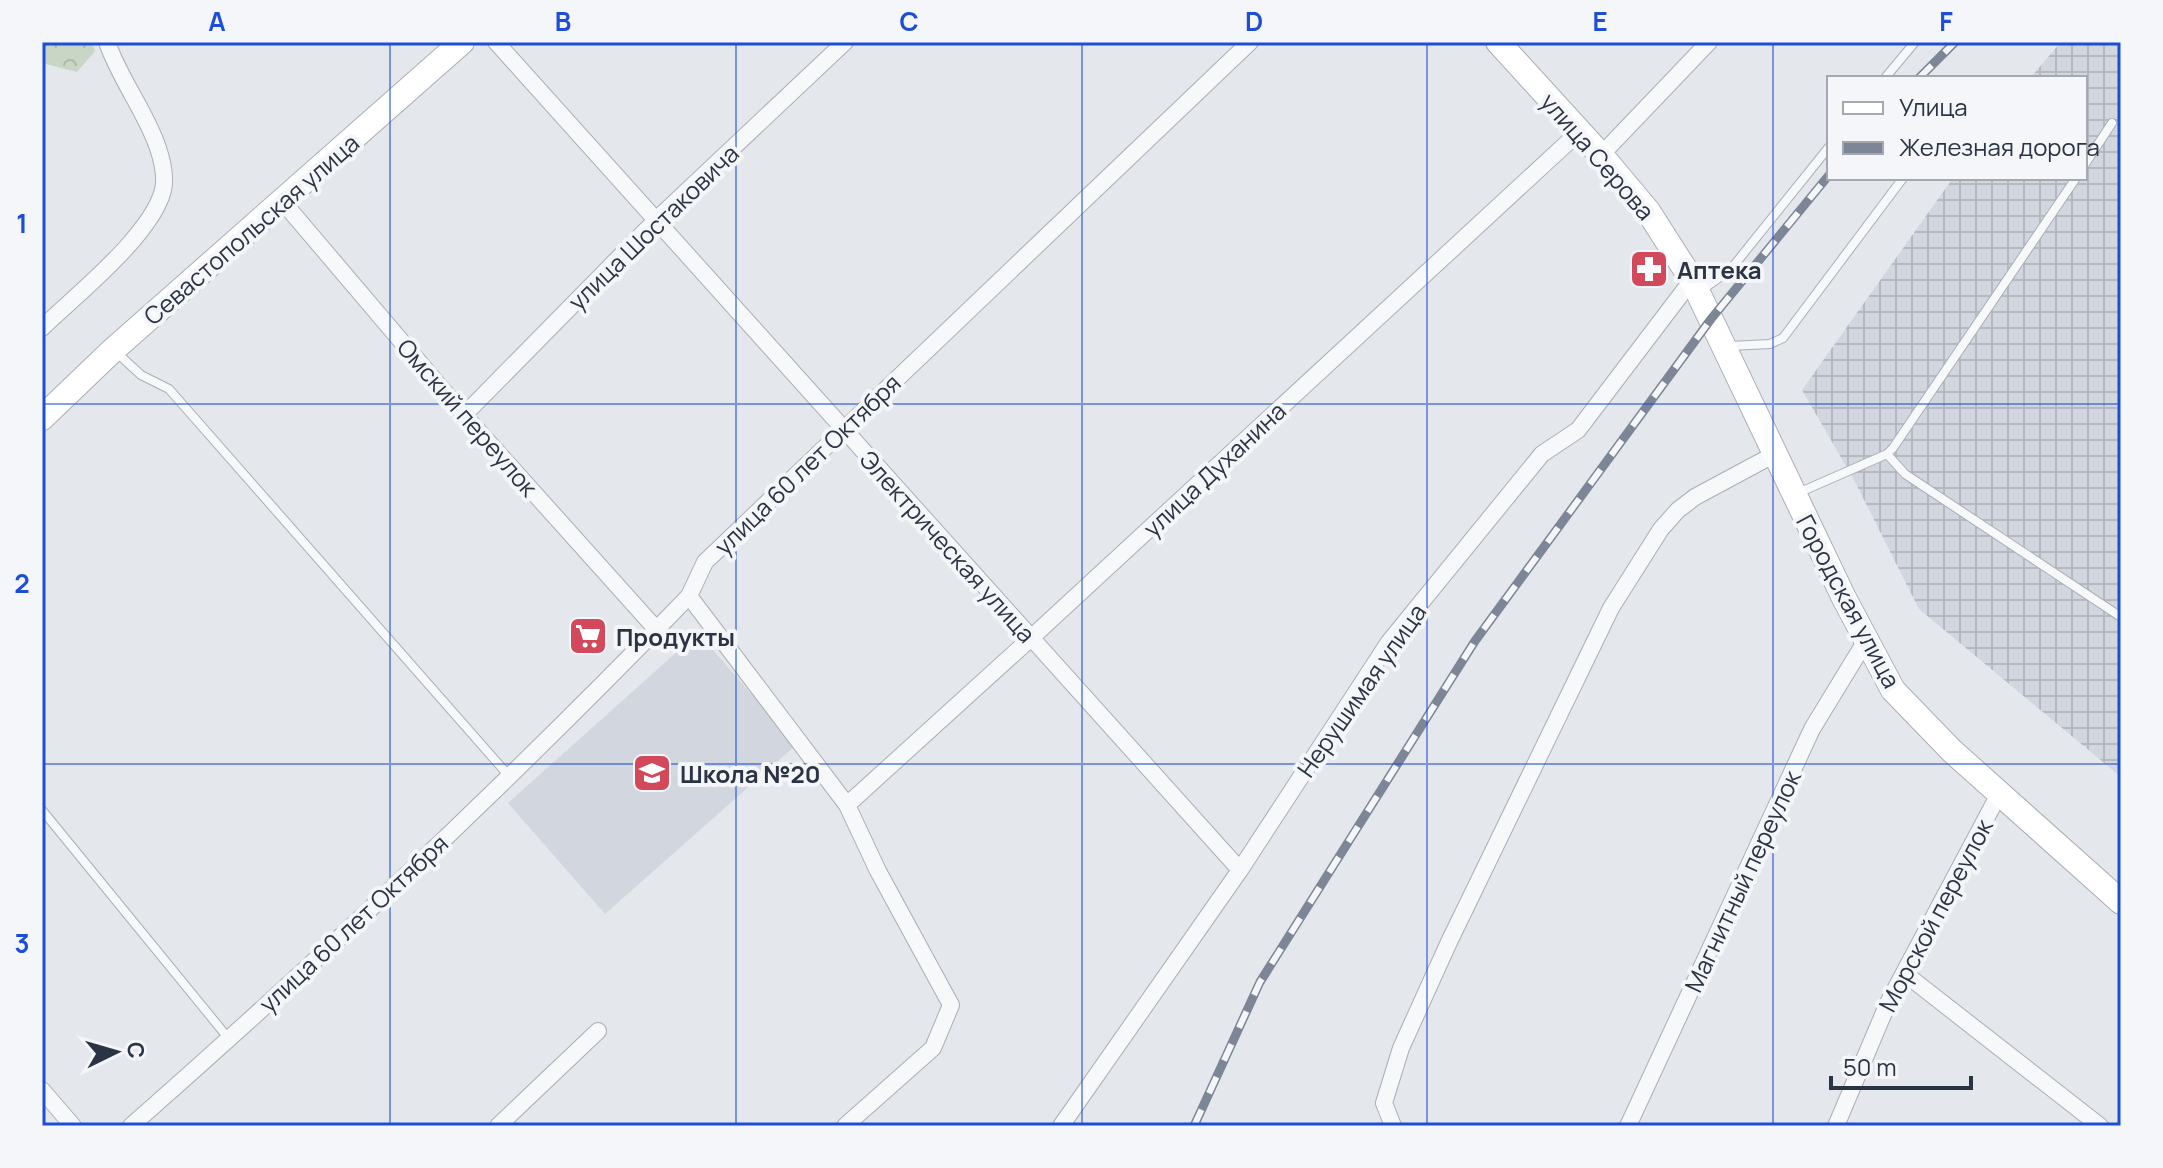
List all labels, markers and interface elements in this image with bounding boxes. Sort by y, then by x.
text: A [208,3,226,39]
text: B [555,3,571,39]
text: C [899,3,919,39]
text: D [1245,3,1263,39]
text: E [1592,3,1608,39]
text: F [1939,3,1953,39]
legend [1827,76,2087,180]
street label: улица Серова [1534,85,1662,227]
text: Улица [1899,90,1968,123]
street label: Севастопольская улица [136,126,366,332]
text: Железная дорога [1899,130,2100,163]
street label: улица Шостаковича [561,137,745,317]
text: 1 [16,205,28,241]
pharmacy icon: Аптека [1628,248,1670,290]
place label: Аптека [1677,253,1762,286]
street label: Омский переулок [390,331,546,504]
street label: улица 60 лет Октября [707,366,907,562]
street label: улица Духанина [1136,394,1292,544]
street label: Электрическая улица [853,443,1043,649]
street label: Городская улица [1789,508,1909,694]
text: 2 [14,565,30,601]
street label: Нерушимая улица [1289,597,1433,783]
supermarket icon: Продукты [567,615,609,657]
place label: Продукты [616,620,735,653]
school or university icon: Школа №20 [631,752,673,794]
place label: Школа №20 [680,757,821,790]
street label: Магнитный переулок [1676,764,1808,997]
street label: Морской переулок [1870,812,2000,1017]
street label: улица 60 лет Октября [251,827,455,1019]
text: 3 [14,925,30,961]
north arrow [76,1012,156,1092]
scale bar [1831,1040,1971,1090]
text: С [120,1041,152,1060]
text: 50 m [1843,1050,1897,1083]

